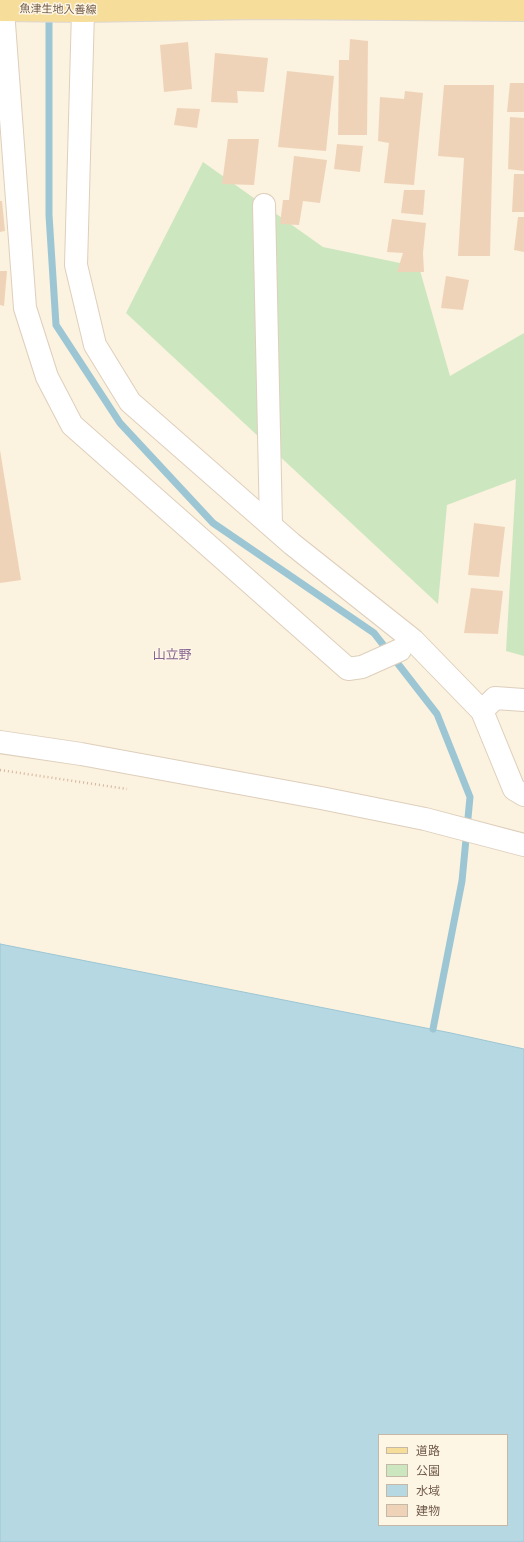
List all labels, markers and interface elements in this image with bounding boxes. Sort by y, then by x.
street label: 魚津生地入善線 [19,3,97,17]
district label: 山立野 [153,648,191,664]
legend [378,1434,508,1526]
text: 道路 [416,1444,440,1459]
text: 公園 [416,1464,440,1479]
text: 水域 [416,1484,440,1499]
text: 建物 [416,1504,440,1519]

